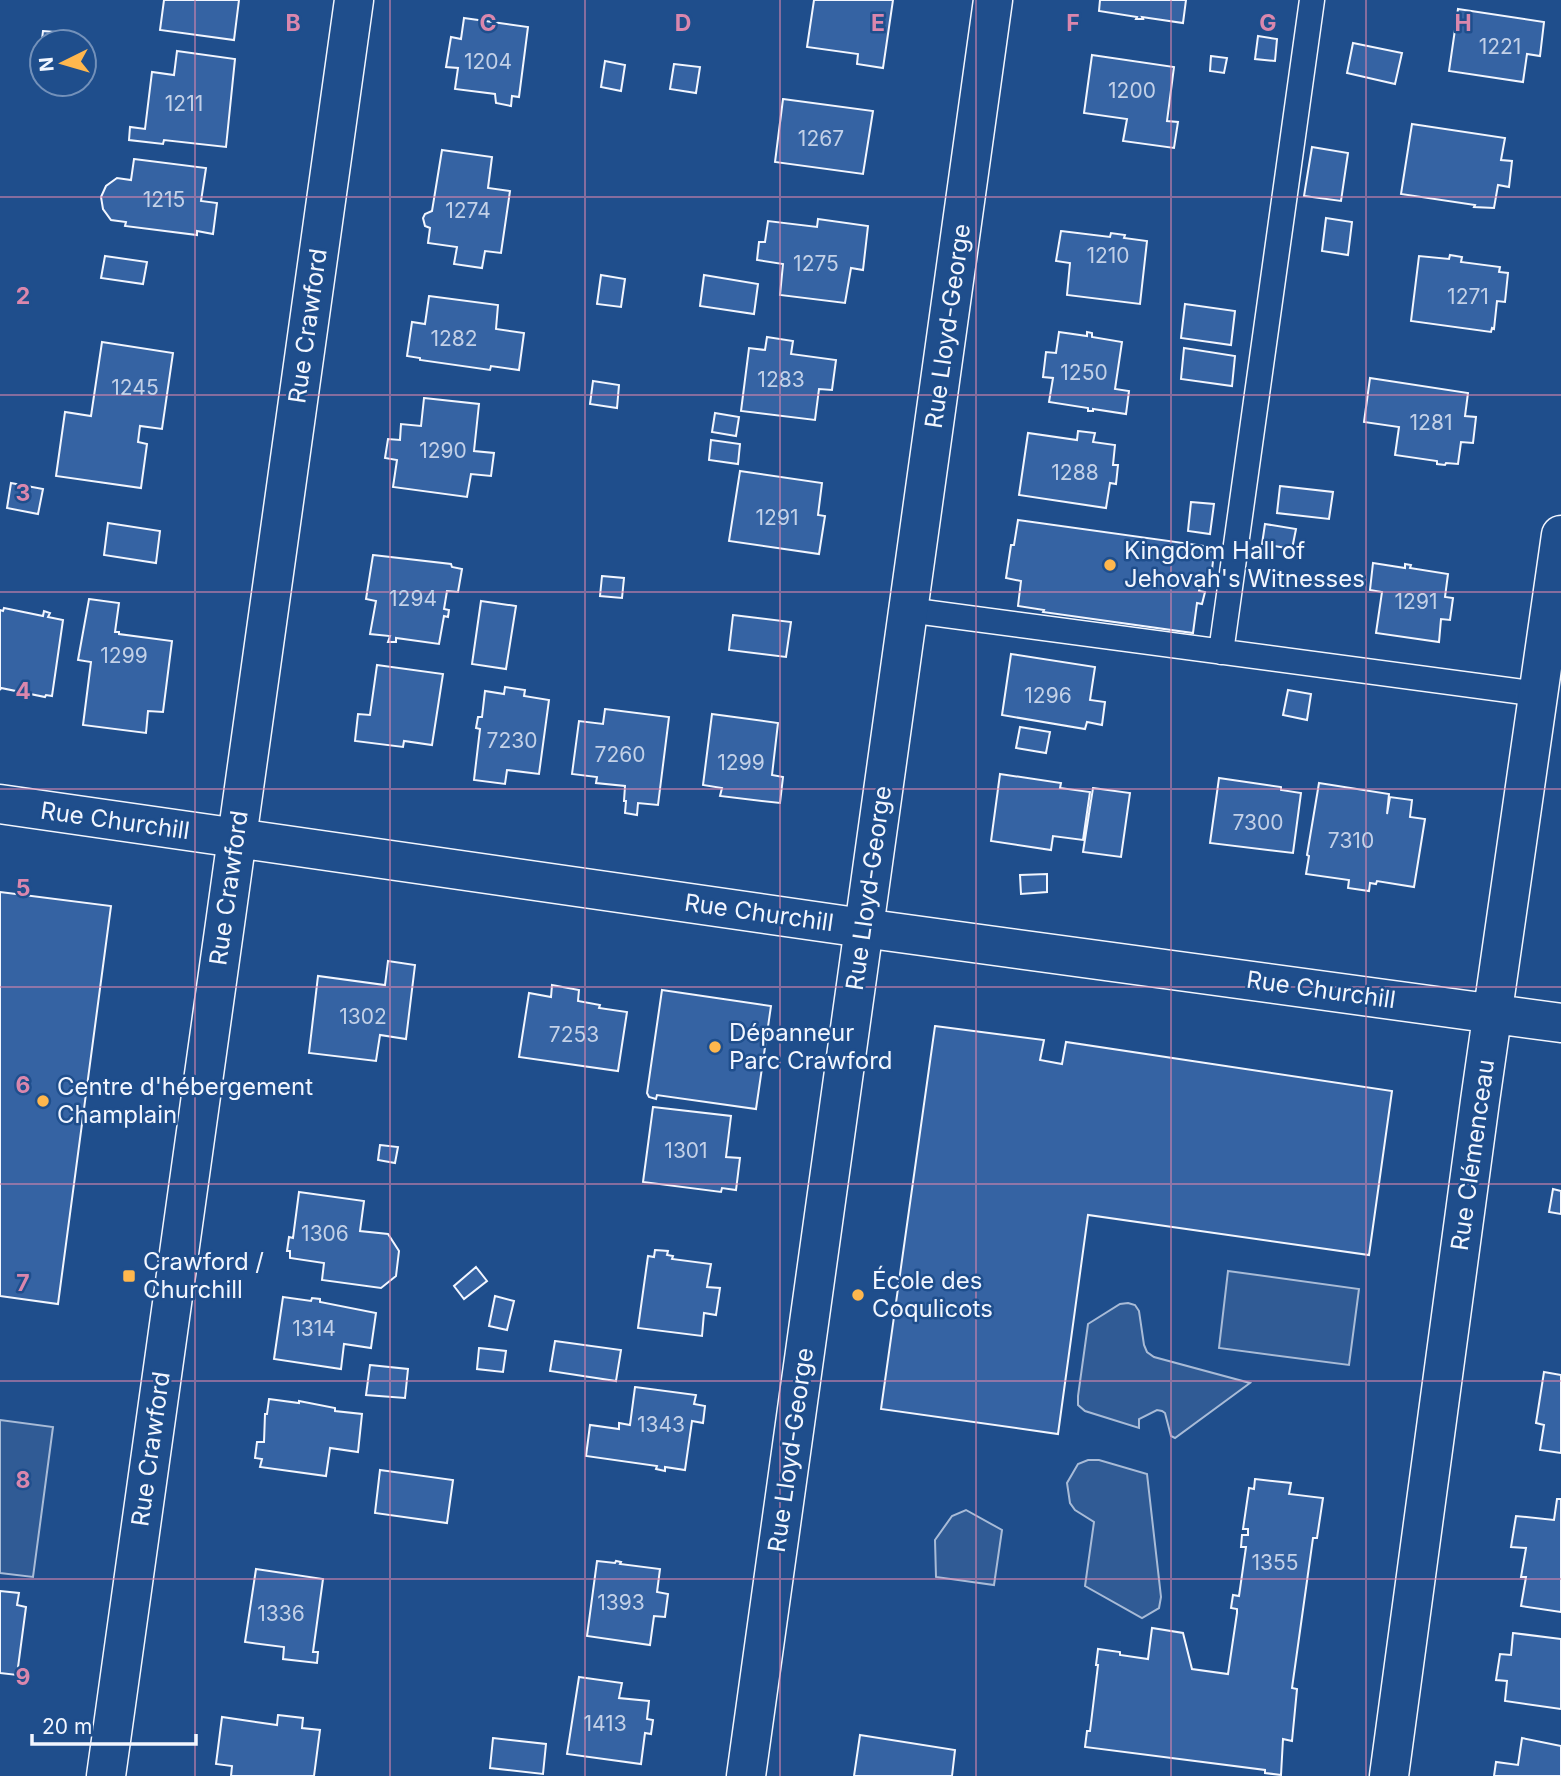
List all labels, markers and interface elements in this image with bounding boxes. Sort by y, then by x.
text: B [285,9,301,37]
text: C [479,9,497,37]
text: D [675,9,691,37]
text: E [871,9,885,37]
text: F [1066,9,1080,37]
text: G [1259,9,1277,37]
text: H [1454,9,1472,37]
north arrow [28,28,98,98]
house number: 1221 [1479,34,1521,59]
house number: 1204 [464,49,512,74]
text: N [34,56,59,73]
house number: 1200 [1108,78,1156,103]
house number: 1211 [165,91,203,116]
house number: 1267 [798,126,844,151]
house number: 1215 [143,187,185,212]
house number: 1274 [445,198,491,223]
street label: Rue Lloyd-George [919,222,976,430]
house number: 1210 [1086,243,1130,268]
street label: Rue Crawford [282,247,333,405]
house number: 1275 [793,251,839,276]
text: 2 [16,282,30,310]
house number: 1271 [1447,284,1489,309]
house number: 1282 [430,326,478,351]
house number: 1250 [1060,360,1108,385]
house number: 1283 [757,367,805,392]
house number: 1245 [111,375,159,400]
house number: 1281 [1410,410,1452,435]
house number: 1290 [419,438,467,463]
house number: 1288 [1051,460,1099,485]
text: 3 [16,479,30,507]
house number: 1291 [756,505,798,530]
place label: Kingdom Hall of Jehovah's Witnesses [1124,536,1365,593]
marker: Kingdom Hall of Jehovah's Witnesses [1102,557,1118,573]
house number: 1294 [389,586,437,611]
house number: 1291 [1395,589,1437,614]
house number: 1299 [100,643,148,668]
text: 4 [15,677,31,705]
house number: 1296 [1024,683,1072,708]
house number: 7230 [487,728,537,753]
house number: 7260 [595,742,645,767]
house number: 1299 [717,750,765,775]
street label: Rue Lloyd-George [840,784,897,992]
street label: Rue Churchill [39,796,191,845]
street label: Rue Crawford [203,809,254,967]
house number: 7300 [1232,810,1284,835]
house number: 7310 [1328,828,1374,853]
text: 5 [16,874,30,902]
street label: Rue Churchill [683,888,835,937]
street label: Rue Churchill [1245,965,1397,1014]
house number: 1302 [339,1004,387,1029]
place label: Dépanneur Parc Crawford [729,1018,893,1075]
house number: 7253 [549,1022,599,1047]
marker: Dépanneur Parc Crawford [707,1039,723,1055]
street label: Rue Clémenceau [1445,1058,1500,1252]
text: 6 [16,1071,30,1099]
place label: Centre d'hébergement Champlain [57,1072,313,1129]
marker: Centre d'hébergement Champlain [35,1093,51,1109]
house number: 1301 [664,1138,708,1163]
house number: 1306 [301,1221,349,1246]
place label: Crawford / Churchill [143,1247,264,1304]
place label: École des Coqulicots [872,1265,993,1323]
marker: Crawford / Churchill [121,1268,137,1284]
text: 7 [16,1269,30,1297]
marker: École des Coqulicots [850,1287,866,1303]
house number: 1314 [292,1316,336,1341]
street label: Rue Lloyd-George [762,1346,819,1554]
street label: Rue Crawford [125,1370,176,1528]
house number: 1343 [637,1412,685,1437]
text: 8 [16,1466,30,1494]
house number: 1355 [1251,1550,1299,1575]
house number: 1393 [597,1590,645,1615]
house number: 1336 [257,1601,305,1626]
text: 9 [16,1663,30,1691]
scale bar [32,1702,196,1746]
house number: 1413 [583,1711,627,1736]
text: 20 m [42,1714,92,1739]

